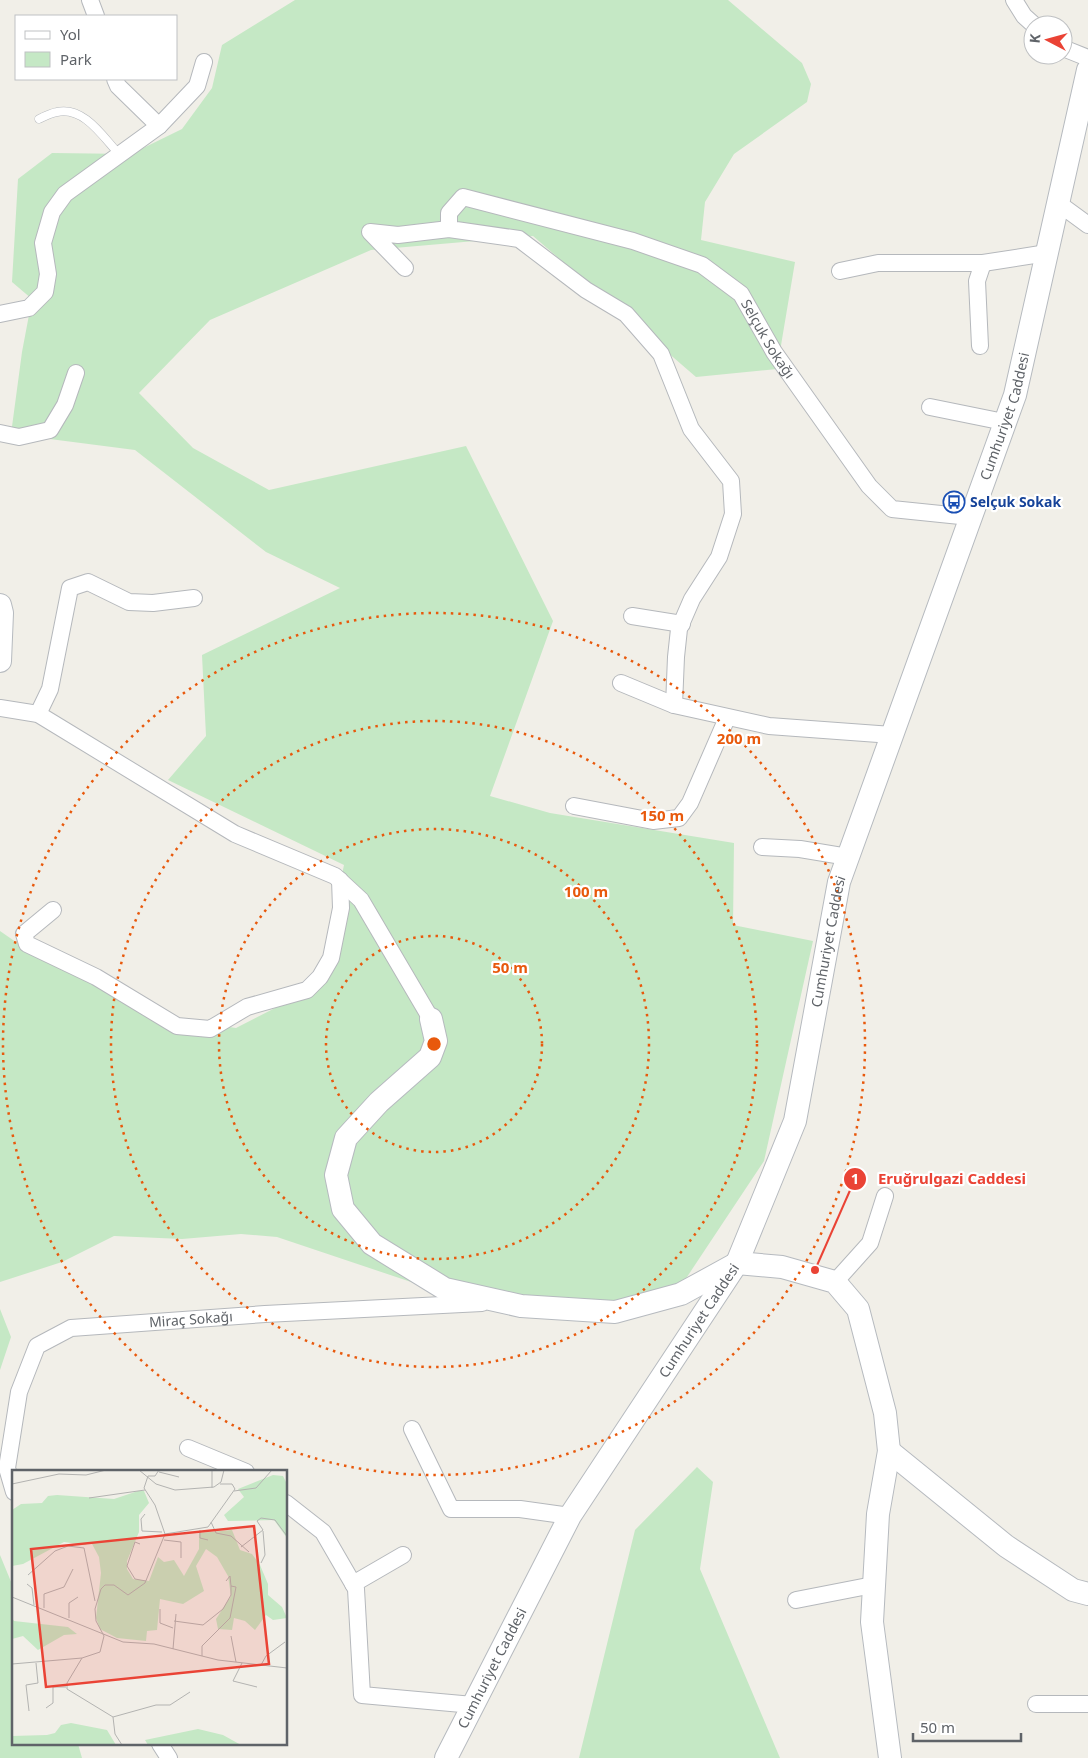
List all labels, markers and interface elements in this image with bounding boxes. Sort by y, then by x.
legend [15,15,178,80]
north arrow [1023,15,1073,65]
text: Yol [60,24,81,44]
text: K [1025,32,1045,44]
text: Park [60,49,92,69]
street label: Selçuk Sokağı [737,296,800,382]
street label: Cumhuriyet Caddesi [975,351,1033,483]
bus stop icon: Selçuk Sokak [942,490,966,514]
place label: Selçuk Sokak [970,492,1061,511]
text: 200 m [717,728,761,748]
text: 150 m [640,805,684,825]
street label: Cumhuriyet Caddesi [806,873,850,1009]
text: 100 m [564,881,608,901]
text: 50 m [492,957,528,977]
centre of rings [425,1035,443,1053]
callout: Eruğrulgazi Caddesi [843,1164,1036,1194]
text: 1 [851,1168,859,1188]
text: Eruğrulgazi Caddesi [878,1168,1026,1188]
street label: Cumhuriyet Caddesi [654,1260,743,1381]
street label: Miraç Sokağı [148,1306,233,1331]
inset map [12,1470,288,1746]
street label: Cumhuriyet Caddesi [453,1604,530,1732]
scale bar [913,1710,1020,1742]
text: 50 m [920,1717,955,1737]

